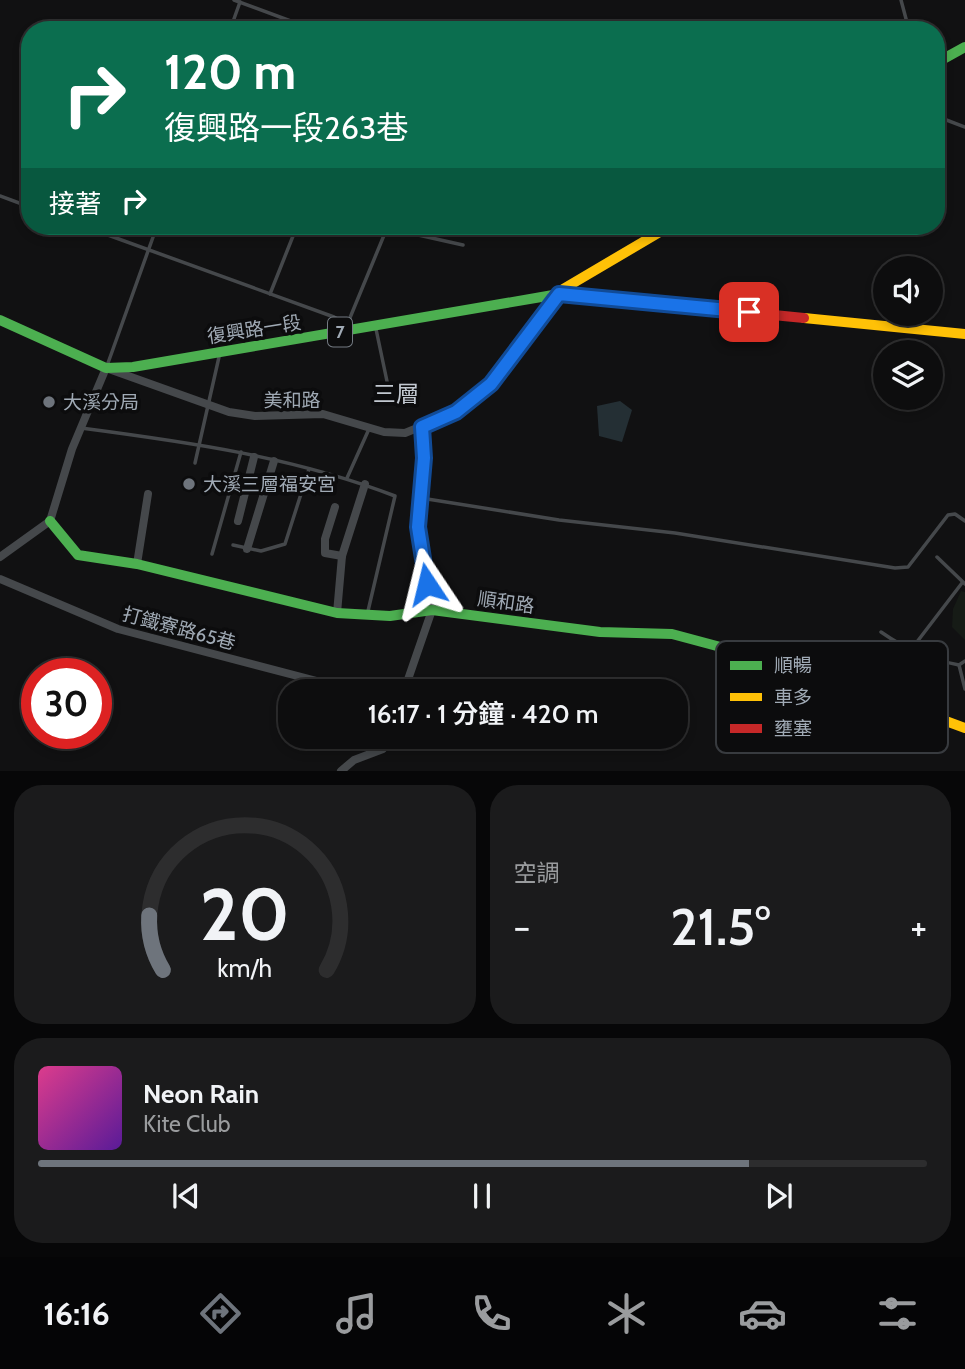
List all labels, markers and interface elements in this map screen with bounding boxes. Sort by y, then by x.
text: 120 m [164,42,296,101]
icon: right [49,49,140,140]
text: 復興路一段263巷 [164,108,408,147]
icon: right [115,182,153,220]
text: 接著 [49,188,101,220]
map controls [873,256,943,410]
button: sound [873,256,943,326]
pin [719,282,779,342]
icon: arrive [730,293,768,331]
street label: 復興路一段 [205,311,303,348]
road number: 7 [328,318,352,346]
button: layers [873,340,943,410]
district label: 三層 [373,380,419,408]
street label: 美和路 [263,389,321,412]
place label: 大溪分局 [63,391,139,414]
marker: 大溪分局 [41,394,57,410]
place label: 大溪三層福安宮 [203,473,336,496]
marker: 大溪三層福安宮 [181,476,197,492]
position arrow [390,547,464,621]
street label: 順和路 [476,587,536,618]
street label: 打鐵寮路65巷 [120,602,238,655]
legend [716,641,948,753]
text: 順暢 [774,654,812,677]
speed limit sign: 30 [21,658,112,749]
text: 車多 [774,686,812,709]
text: 16:17 · 1 分鐘 · 420 m [368,698,598,730]
text: 壅塞 [774,717,812,740]
text: 空調 [514,859,560,887]
text: 20 [200,871,290,959]
text: 21.5° [670,895,770,958]
text: − [514,903,530,950]
text: + [910,903,927,950]
text: km/h [217,953,272,983]
text: Neon Rain [143,1078,259,1110]
text: Kite Club [143,1110,230,1138]
icon: previous [167,1177,205,1215]
icon: pause [463,1177,501,1215]
icon: next [760,1177,798,1215]
icon: directions [196,1289,245,1338]
icon: music [332,1289,381,1338]
icon: phone [467,1289,516,1338]
icon: climate [602,1289,651,1338]
icon: car [738,1289,787,1338]
icon: filters [873,1289,922,1338]
text: 16:16 [43,1294,110,1333]

